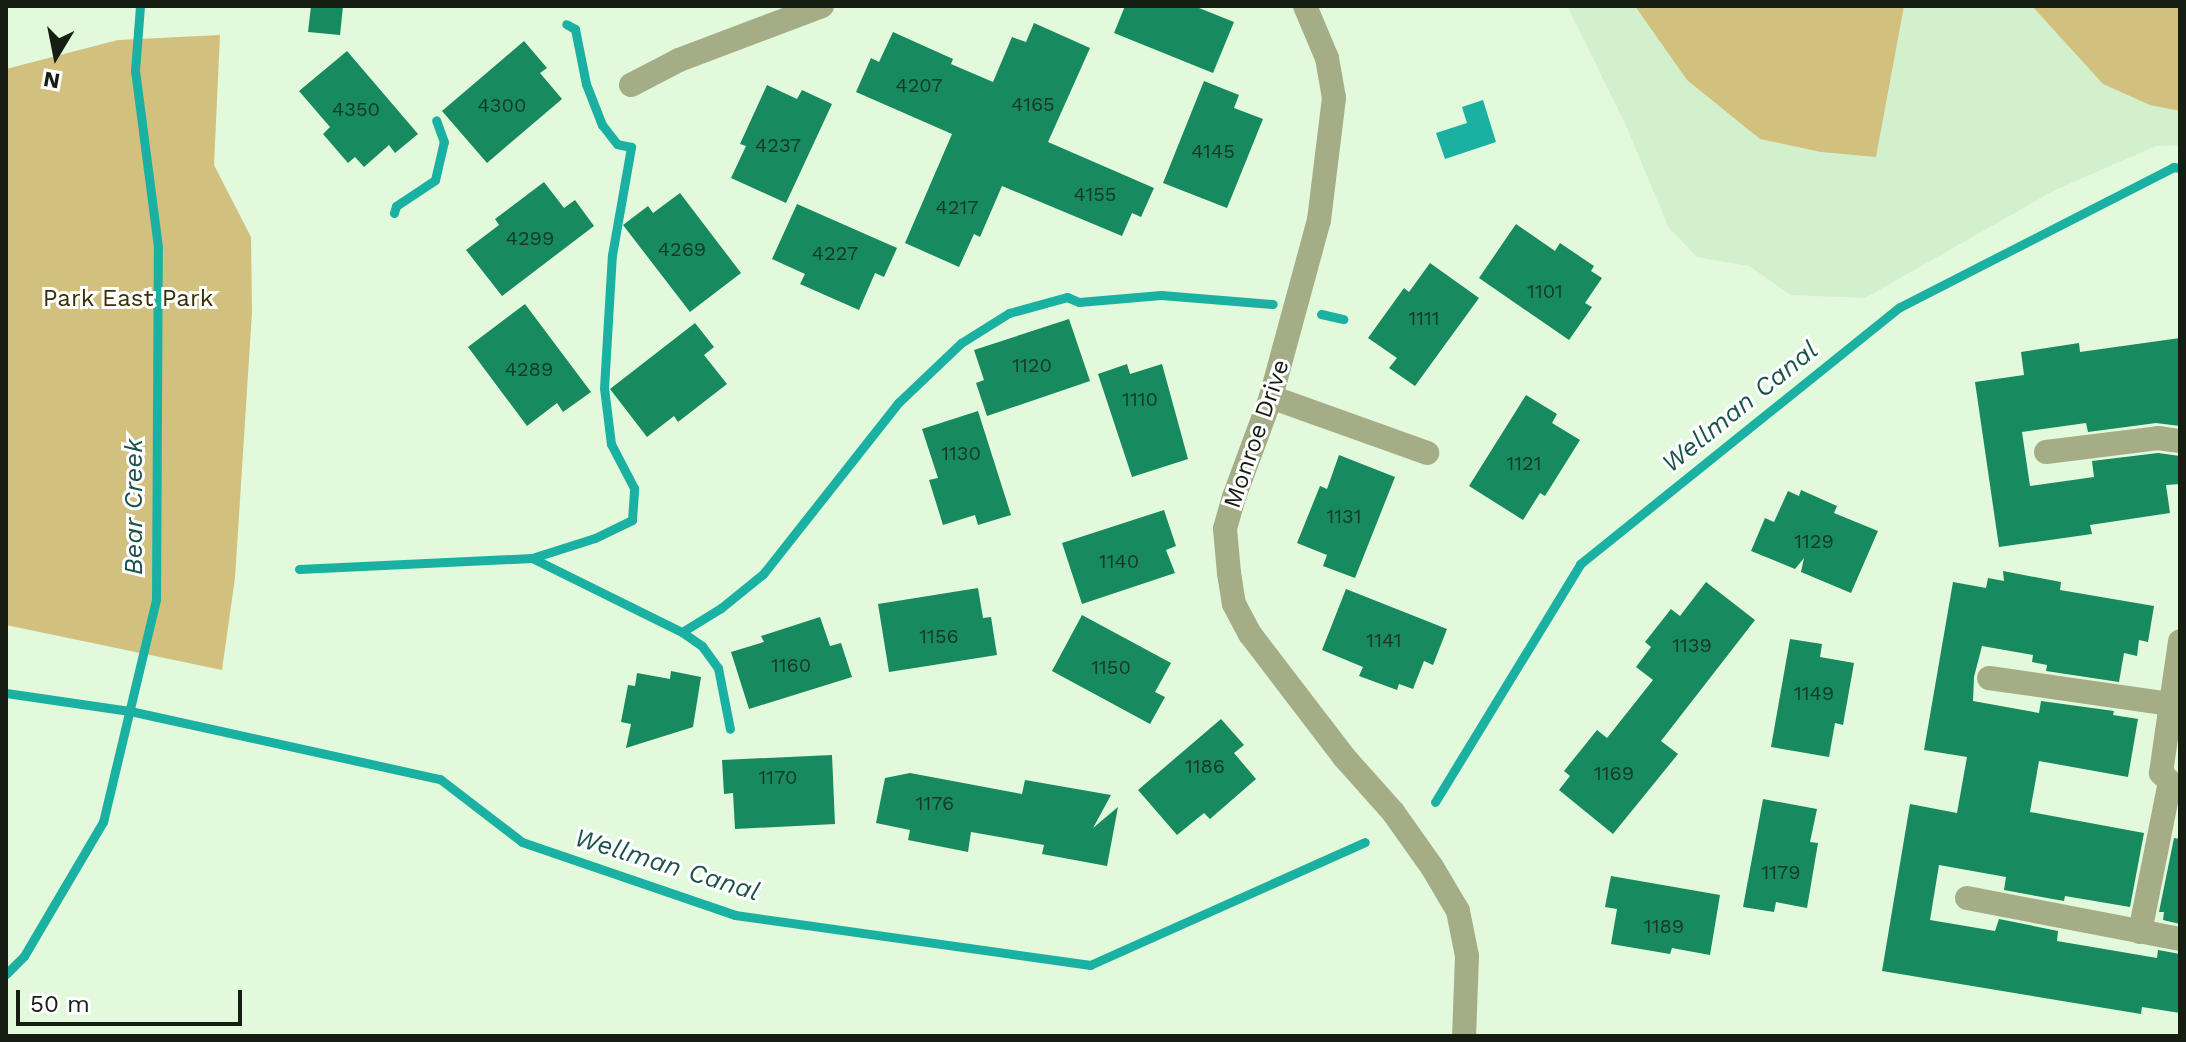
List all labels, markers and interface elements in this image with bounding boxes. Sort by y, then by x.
north arrow [16,16,96,96]
text: N [42,66,62,94]
house number: 4207 [895,73,943,97]
house number: 4165 [1011,92,1055,116]
house number: 4300 [478,93,526,117]
house number: 4350 [332,97,380,121]
house number: 4237 [755,133,801,157]
house number: 4145 [1191,139,1235,163]
house number: 4155 [1074,182,1116,206]
house number: 4217 [936,195,978,219]
house number: 4299 [506,226,554,250]
house number: 4269 [658,237,706,261]
house number: 4227 [812,241,858,265]
house number: 1101 [1527,279,1563,303]
park label: Park East Park [42,285,214,313]
house number: 1111 [1408,306,1440,330]
water label: Wellman Canal [1656,335,1824,479]
house number: 1120 [1012,353,1052,377]
street label: Monroe Drive [1218,356,1296,512]
house number: 4289 [505,357,553,381]
house number: 1110 [1122,387,1158,411]
water label: Bear Creek [118,438,150,576]
house number: 1130 [941,441,981,465]
house number: 1121 [1506,451,1542,475]
house number: 1131 [1326,504,1362,528]
house number: 1129 [1794,529,1834,553]
house number: 1140 [1099,549,1139,573]
house number: 1156 [919,624,959,648]
house number: 1141 [1366,628,1402,652]
house number: 1139 [1672,633,1712,657]
house number: 1160 [771,653,811,677]
house number: 1150 [1091,655,1131,679]
house number: 1149 [1794,681,1834,705]
house number: 1186 [1185,754,1225,778]
house number: 1169 [1594,761,1634,785]
house number: 1170 [759,765,797,789]
house number: 1176 [916,791,954,815]
water label: Wellman Canal [571,822,763,908]
house number: 1179 [1761,860,1801,884]
house number: 1189 [1644,914,1684,938]
scale bar [20,974,246,1024]
text: 50 m [30,990,90,1018]

